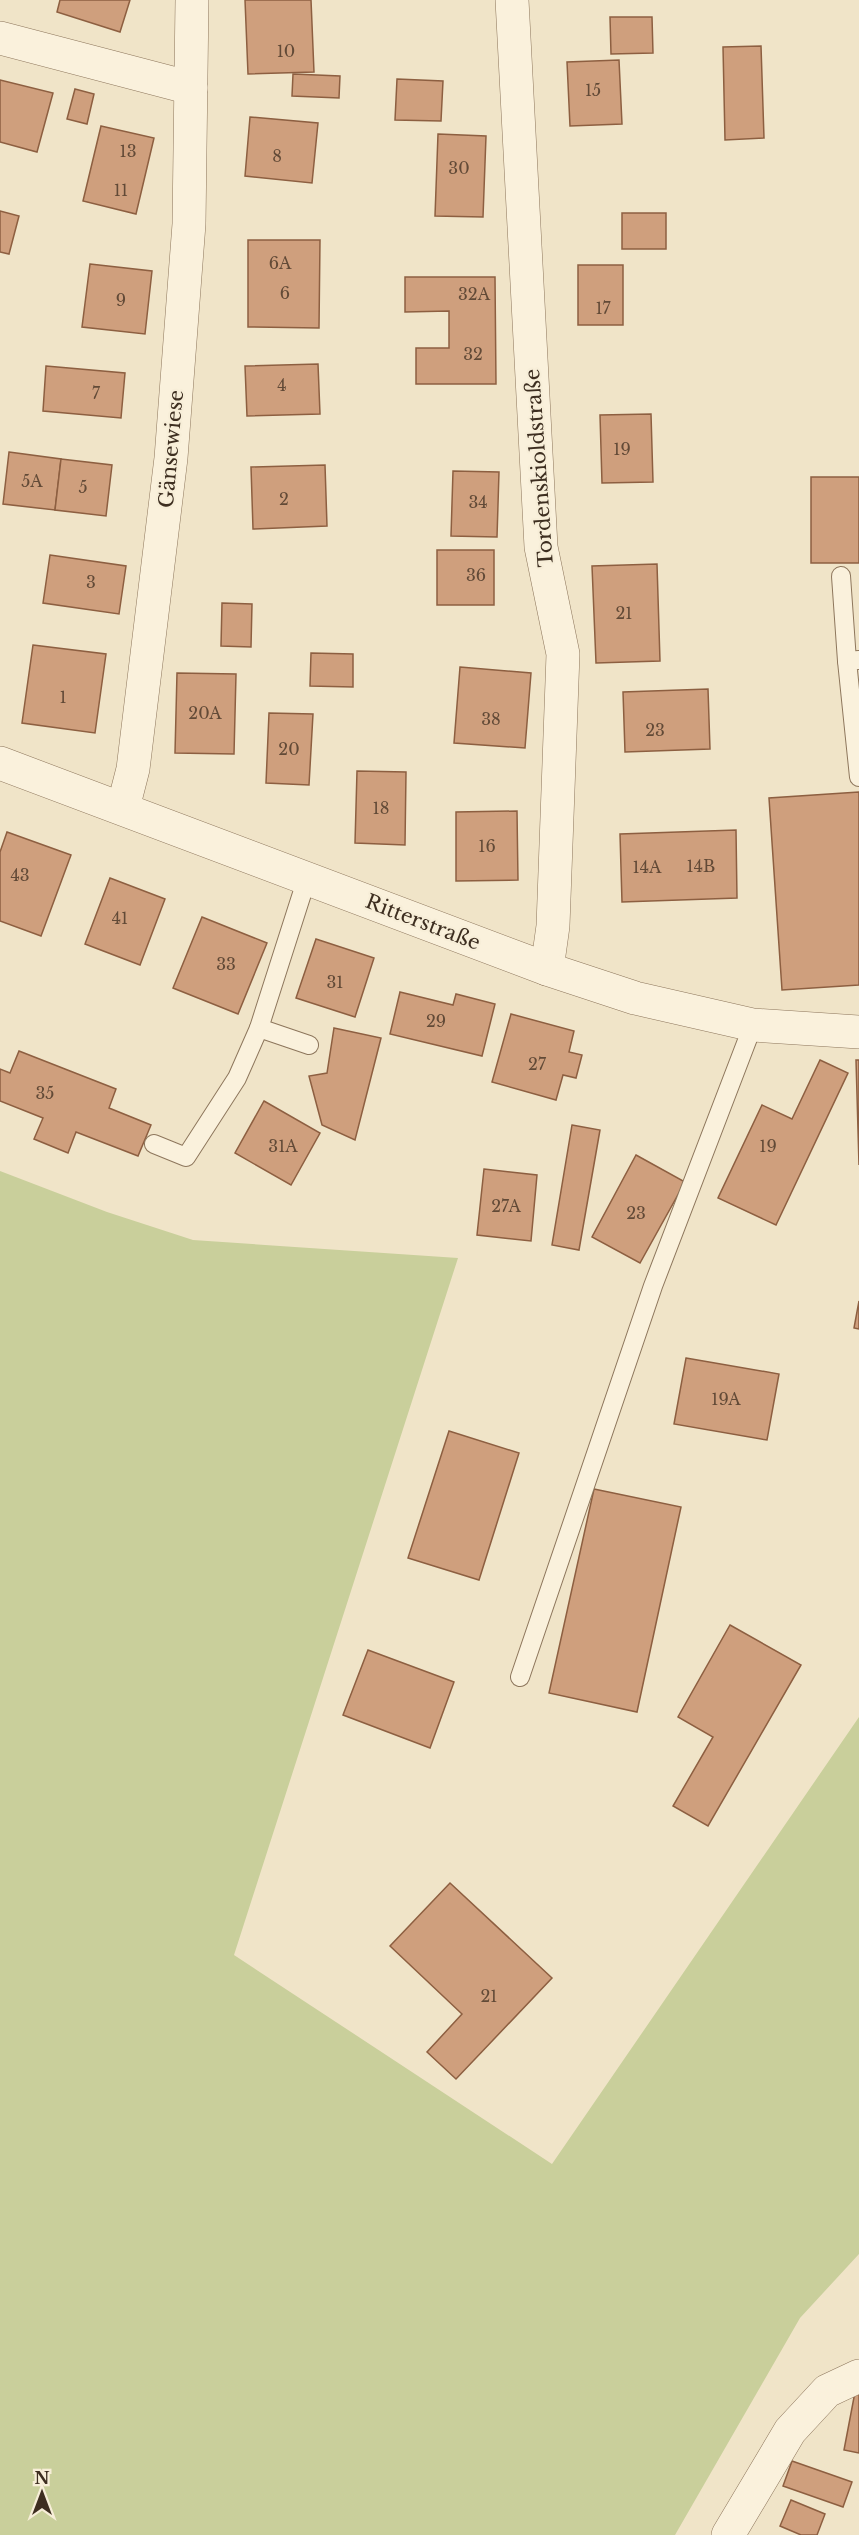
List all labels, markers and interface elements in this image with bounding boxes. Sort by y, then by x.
house number: 10 [277,41,295,61]
house number: 15 [585,80,601,100]
house number: 13 [120,141,137,161]
house number: 8 [272,146,282,166]
house number: 30 [448,158,470,178]
house number: 11 [114,180,128,200]
house number: 6A [269,253,292,273]
house number: 6 [280,283,290,303]
house number: 32A [458,284,491,304]
house number: 9 [116,290,126,310]
house number: 17 [595,298,612,318]
house number: 32 [463,344,483,364]
street label: Tordenskioldstraße [520,368,558,568]
house number: 4 [277,375,287,395]
house number: 7 [92,383,101,403]
street label: Gänsewiese [154,389,188,509]
house number: 19 [613,439,631,459]
house number: 5A [21,471,43,491]
house number: 5 [78,477,88,497]
house number: 2 [279,489,289,509]
house number: 34 [468,492,488,512]
house number: 36 [466,565,486,585]
house number: 3 [86,572,96,592]
house number: 21 [616,603,633,623]
house number: 1 [59,687,67,707]
house number: 20A [188,703,222,723]
house number: 38 [481,709,501,729]
house number: 23 [645,720,665,740]
house number: 20 [278,739,300,759]
house number: 18 [373,798,389,818]
house number: 16 [478,836,496,856]
house number: 14B [687,856,715,876]
house number: 14A [633,857,662,877]
house number: 43 [10,865,30,885]
street label: Ritterstraße [362,889,484,955]
house number: 41 [112,908,128,928]
house number: 33 [216,954,236,974]
house number: 31 [327,972,344,992]
house number: 29 [426,1011,446,1031]
house number: 27 [528,1054,547,1074]
house number: 35 [36,1083,54,1103]
house number: 31A [268,1136,298,1156]
house number: 19 [759,1136,777,1156]
house number: 27A [491,1196,521,1216]
house number: 23 [626,1203,646,1223]
house number: 19A [711,1389,741,1409]
house number: 21 [481,1986,498,2006]
north arrow [12,2463,72,2523]
text: N [34,2468,50,2488]

